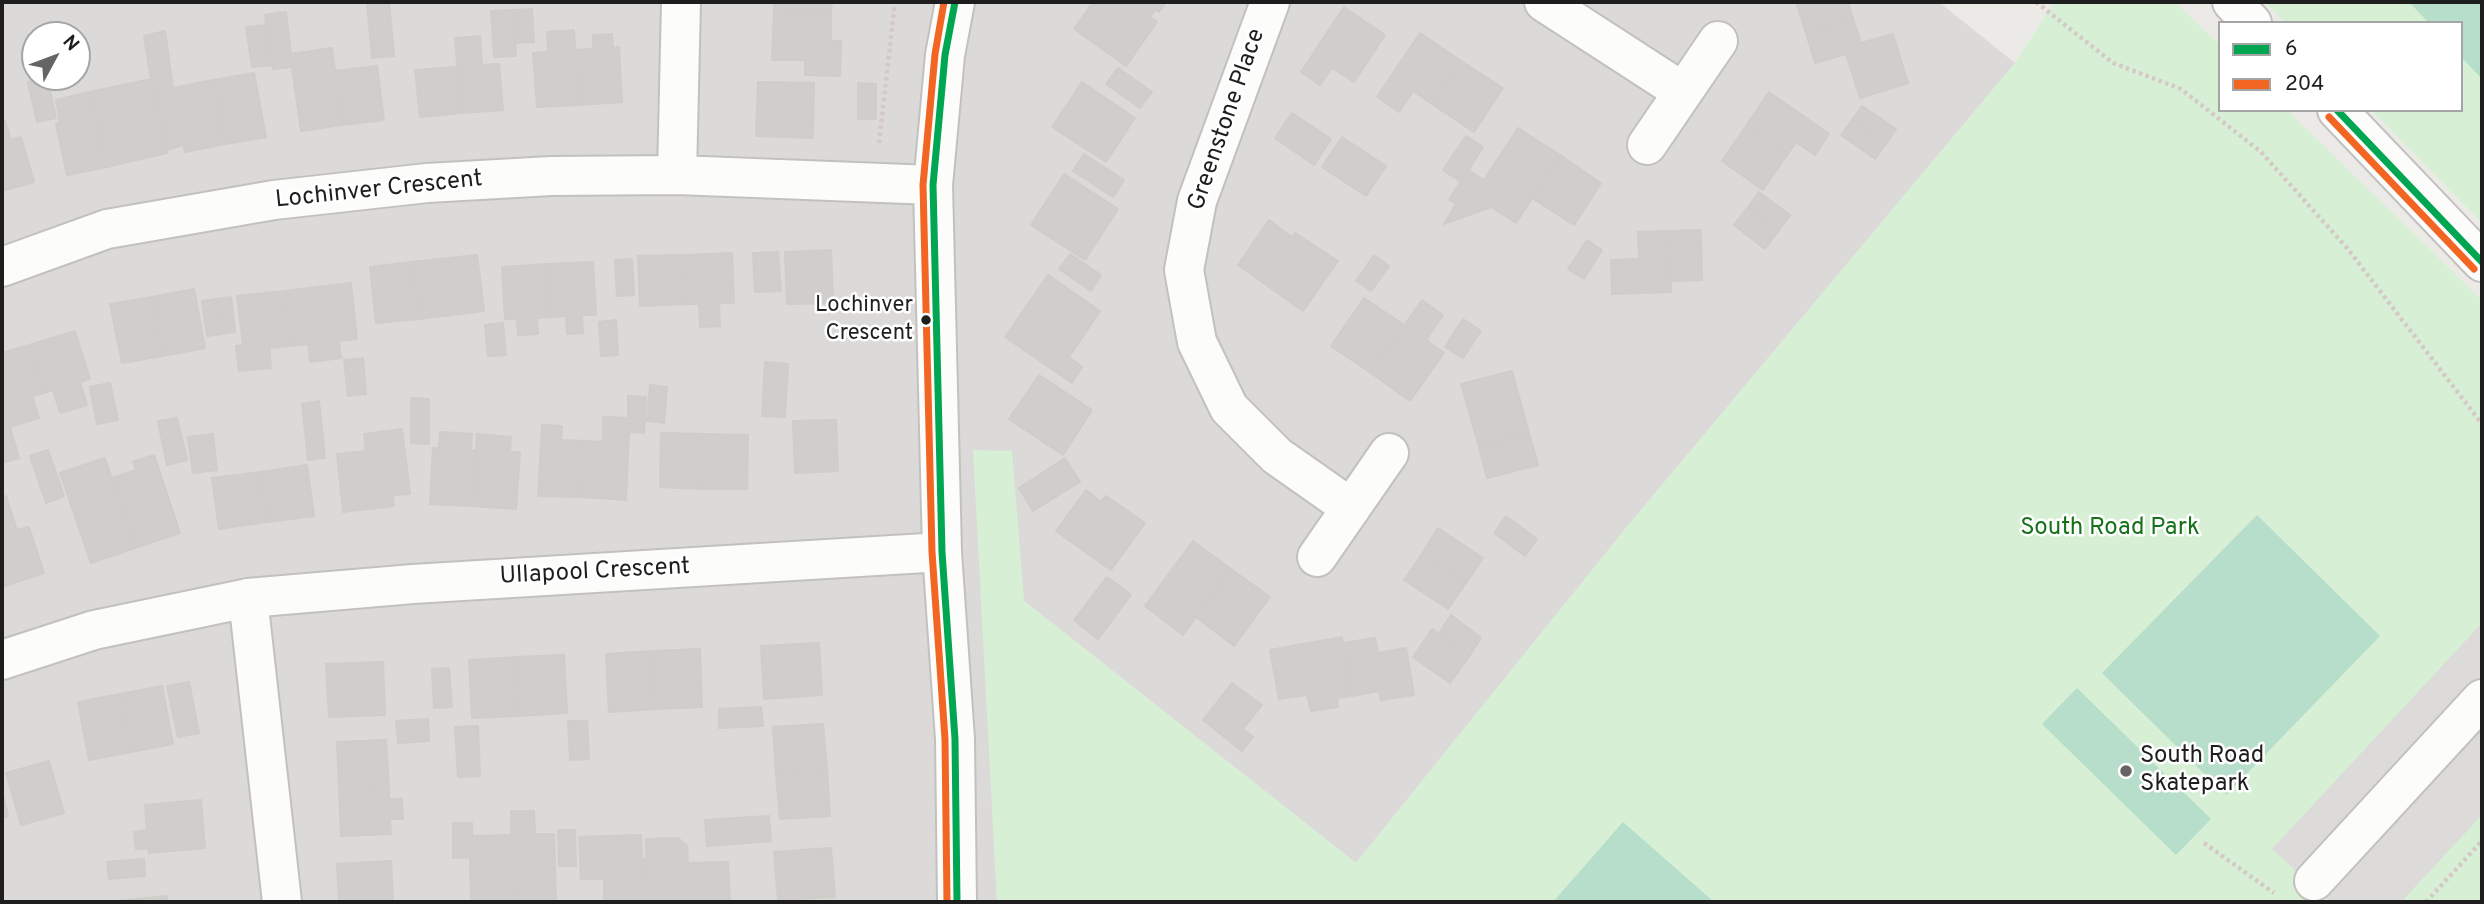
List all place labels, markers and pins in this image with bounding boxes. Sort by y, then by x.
place label: Lochinver Crescent [815,294,913,346]
marker: Lochinver Crescent [919,313,933,327]
place label: South Road Skatepark [2140,743,2264,799]
marker: South Road Skatepark [2118,763,2134,779]

